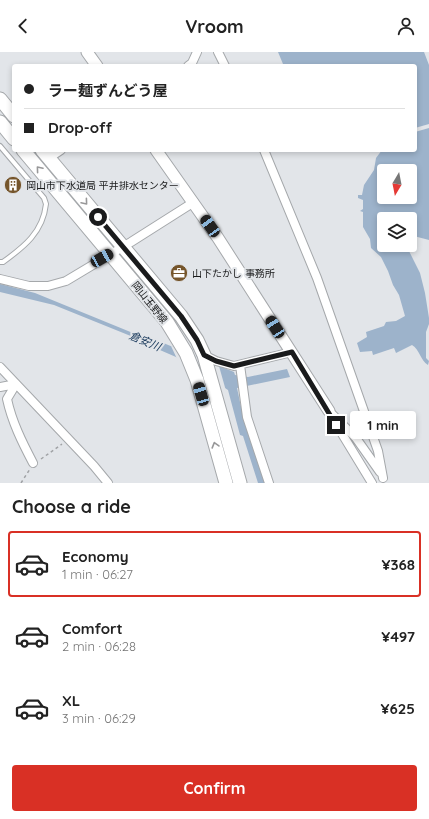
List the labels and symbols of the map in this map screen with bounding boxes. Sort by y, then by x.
north arrow [377,164,417,204]
one-way arrow [37,167,44,174]
building icon: 岡山市下水道局 平井排水センター [3,175,23,195]
place label: 岡山市下水道局 平井排水センター [26,179,179,192]
one-way arrow [81,197,88,204]
route start [89,208,107,226]
car [198,213,222,239]
car [89,247,115,269]
office icon: 山下たかし 事務所 [169,263,189,283]
place label: 山下たかし 事務所 [192,267,275,280]
street label: 岡山玉野線 [129,279,170,326]
car [263,314,287,340]
water label: 倉安川 [127,328,164,354]
car [192,381,210,407]
callout: 1 min [350,411,416,439]
route end [327,416,345,434]
one-way arrow [211,442,220,449]

